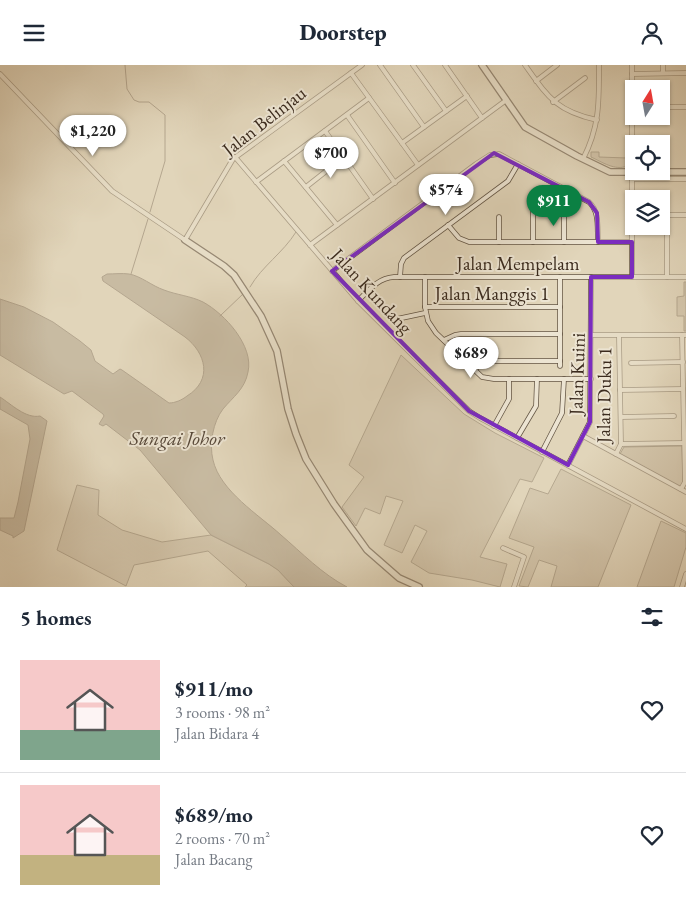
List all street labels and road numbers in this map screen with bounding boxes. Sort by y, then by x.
street label: Jalan Belinjau [215,80,311,163]
street label: Jalan Kundang [324,241,419,340]
street label: Jalan Mempelam [454,251,580,276]
street label: Jalan Manggis 1 [433,281,549,306]
street label: Jalan Kuini [563,332,591,418]
street label: Jalan Duku 1 [591,347,617,445]

